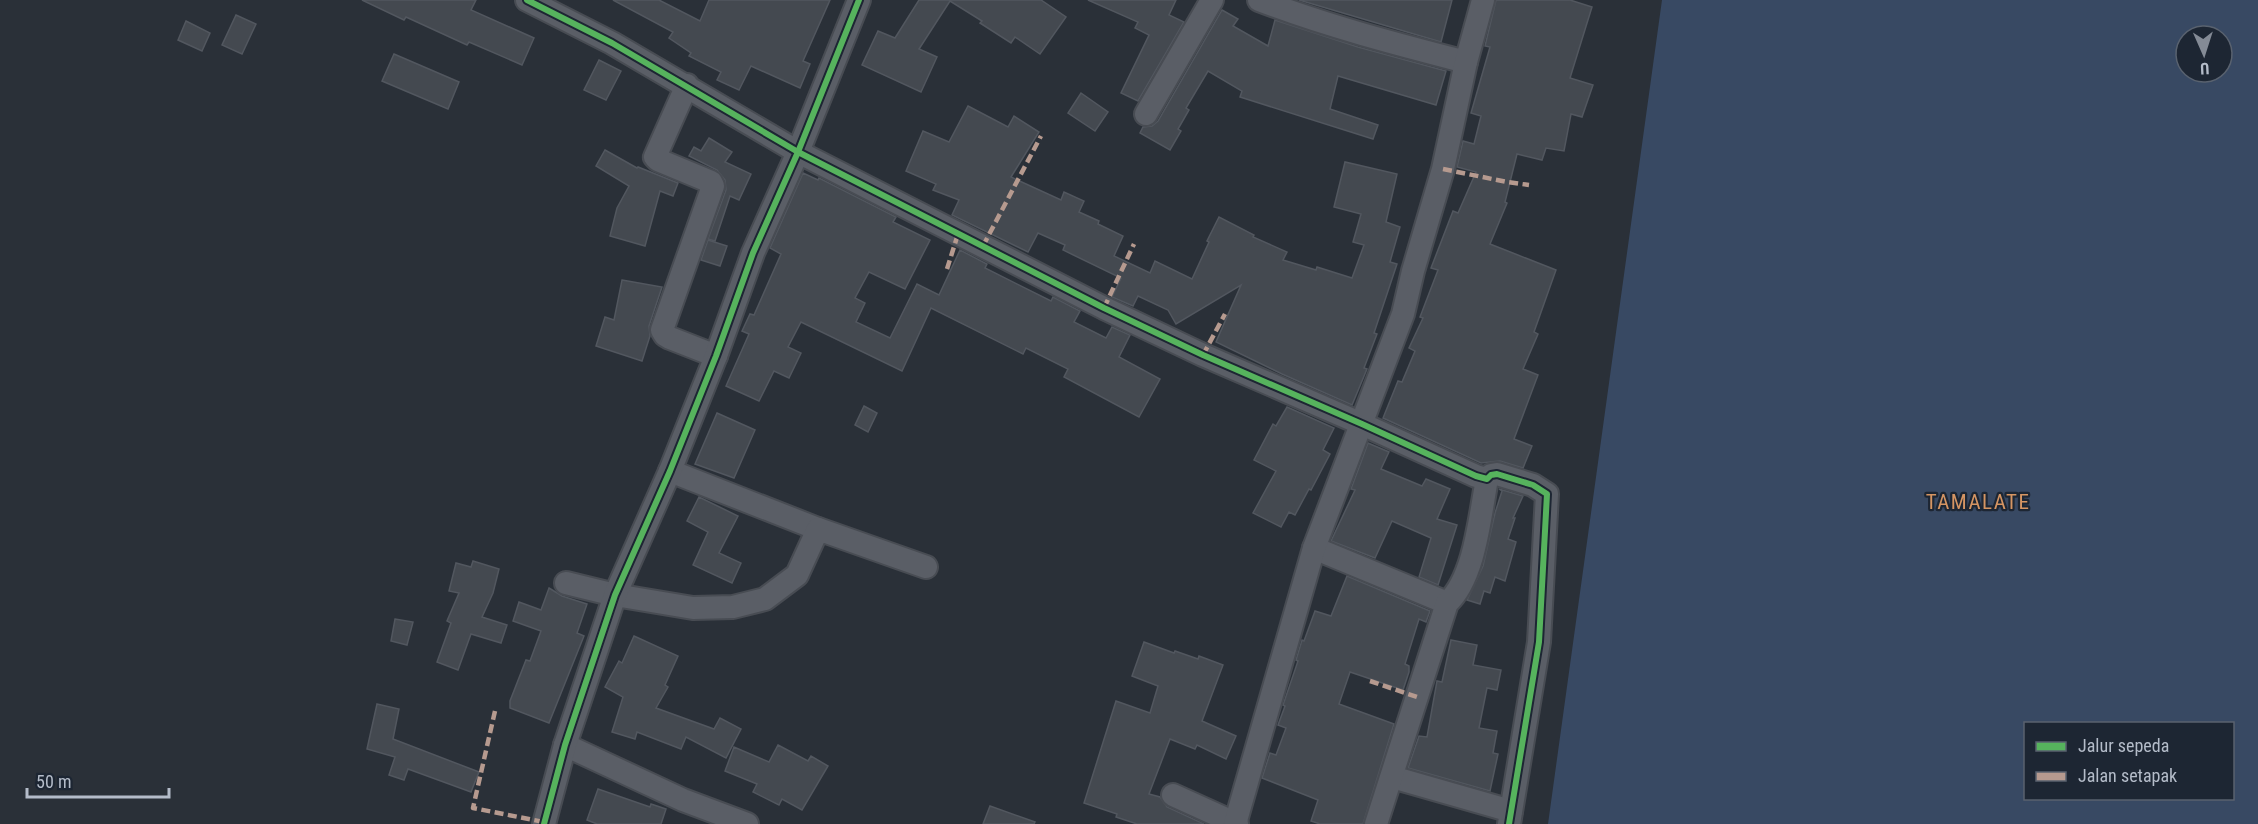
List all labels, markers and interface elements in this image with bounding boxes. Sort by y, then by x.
north arrow [2174,24,2234,84]
text: U [2200,59,2210,78]
district label: TAMALATE [1926,490,2030,514]
legend [2024,722,2234,800]
text: Jalur sepeda [2078,735,2169,756]
scale bar [27,761,170,799]
text: Jalan setapak [2078,765,2177,786]
text: 50 m [36,771,71,792]

